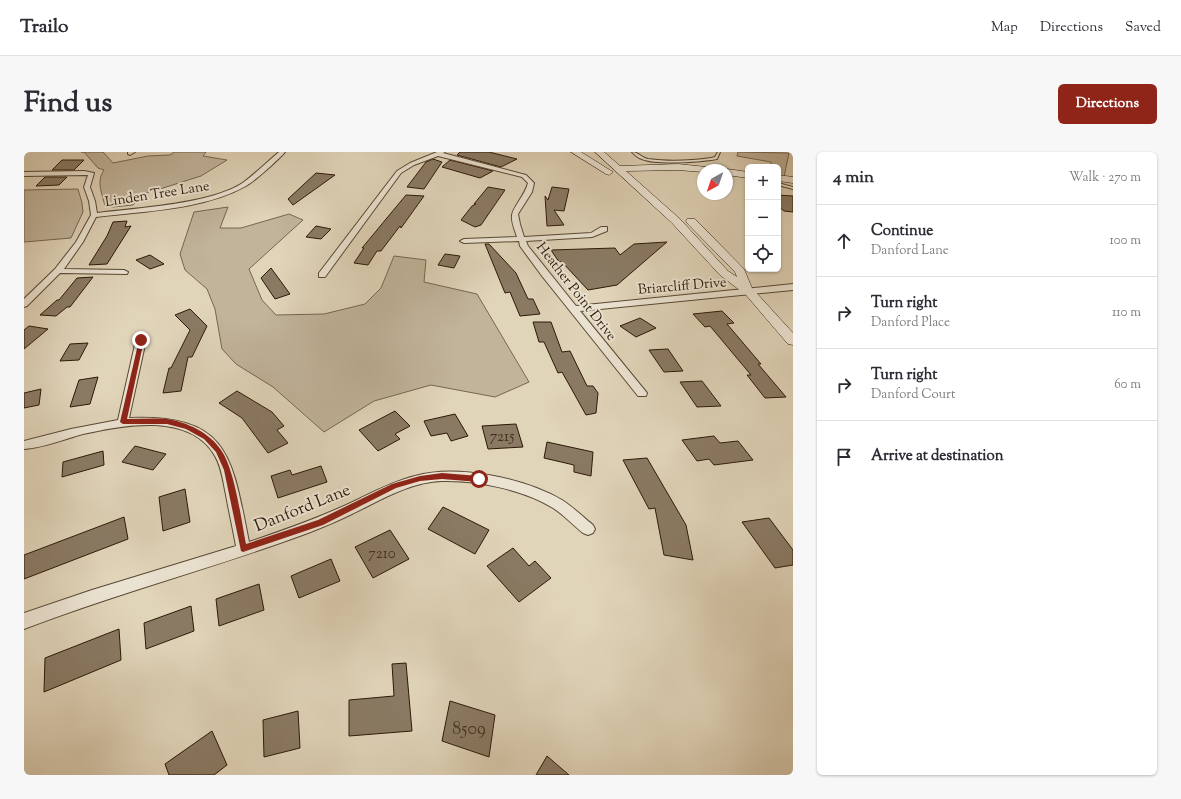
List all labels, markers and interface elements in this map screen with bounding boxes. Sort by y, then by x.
text: Trailo [20,14,68,41]
text: Map [991,18,1018,38]
text: Directions [1040,18,1103,38]
text: Saved [1125,18,1161,38]
text: Find us [24,84,112,124]
button: Directions [1058,84,1157,124]
north arrow [697,164,733,200]
map controls [745,164,781,272]
button: + [745,164,781,200]
text: 4 min [833,166,874,190]
text: Walk · 270 m [1069,169,1141,187]
street label: Linden Tree Lane [104,177,211,213]
button: − [745,200,781,236]
text: Continue [871,221,933,242]
icon: ahead [833,230,855,252]
text: 100 m [1109,232,1141,250]
button: locate [745,236,781,272]
street label: Heather Point Drive [531,239,620,346]
text: Danford Lane [871,242,949,260]
street label: Briarcliff Drive [637,273,727,301]
text: Turn right [871,293,937,314]
icon: right [833,302,855,324]
text: 110 m [1112,304,1141,322]
text: Danford Place [871,314,950,332]
route end [132,331,150,349]
text: Turn right [871,365,937,386]
icon: right [833,374,855,396]
text: 60 m [1114,376,1141,394]
text: Danford Court [871,386,955,404]
house number: 7215 [490,427,514,448]
icon: arrive [833,446,855,468]
text: Arrive at destination [871,446,1004,467]
route start [470,470,488,488]
street label: Danford Lane [251,479,354,539]
house number: 7210 [368,544,396,565]
house number: 8509 [452,717,486,743]

